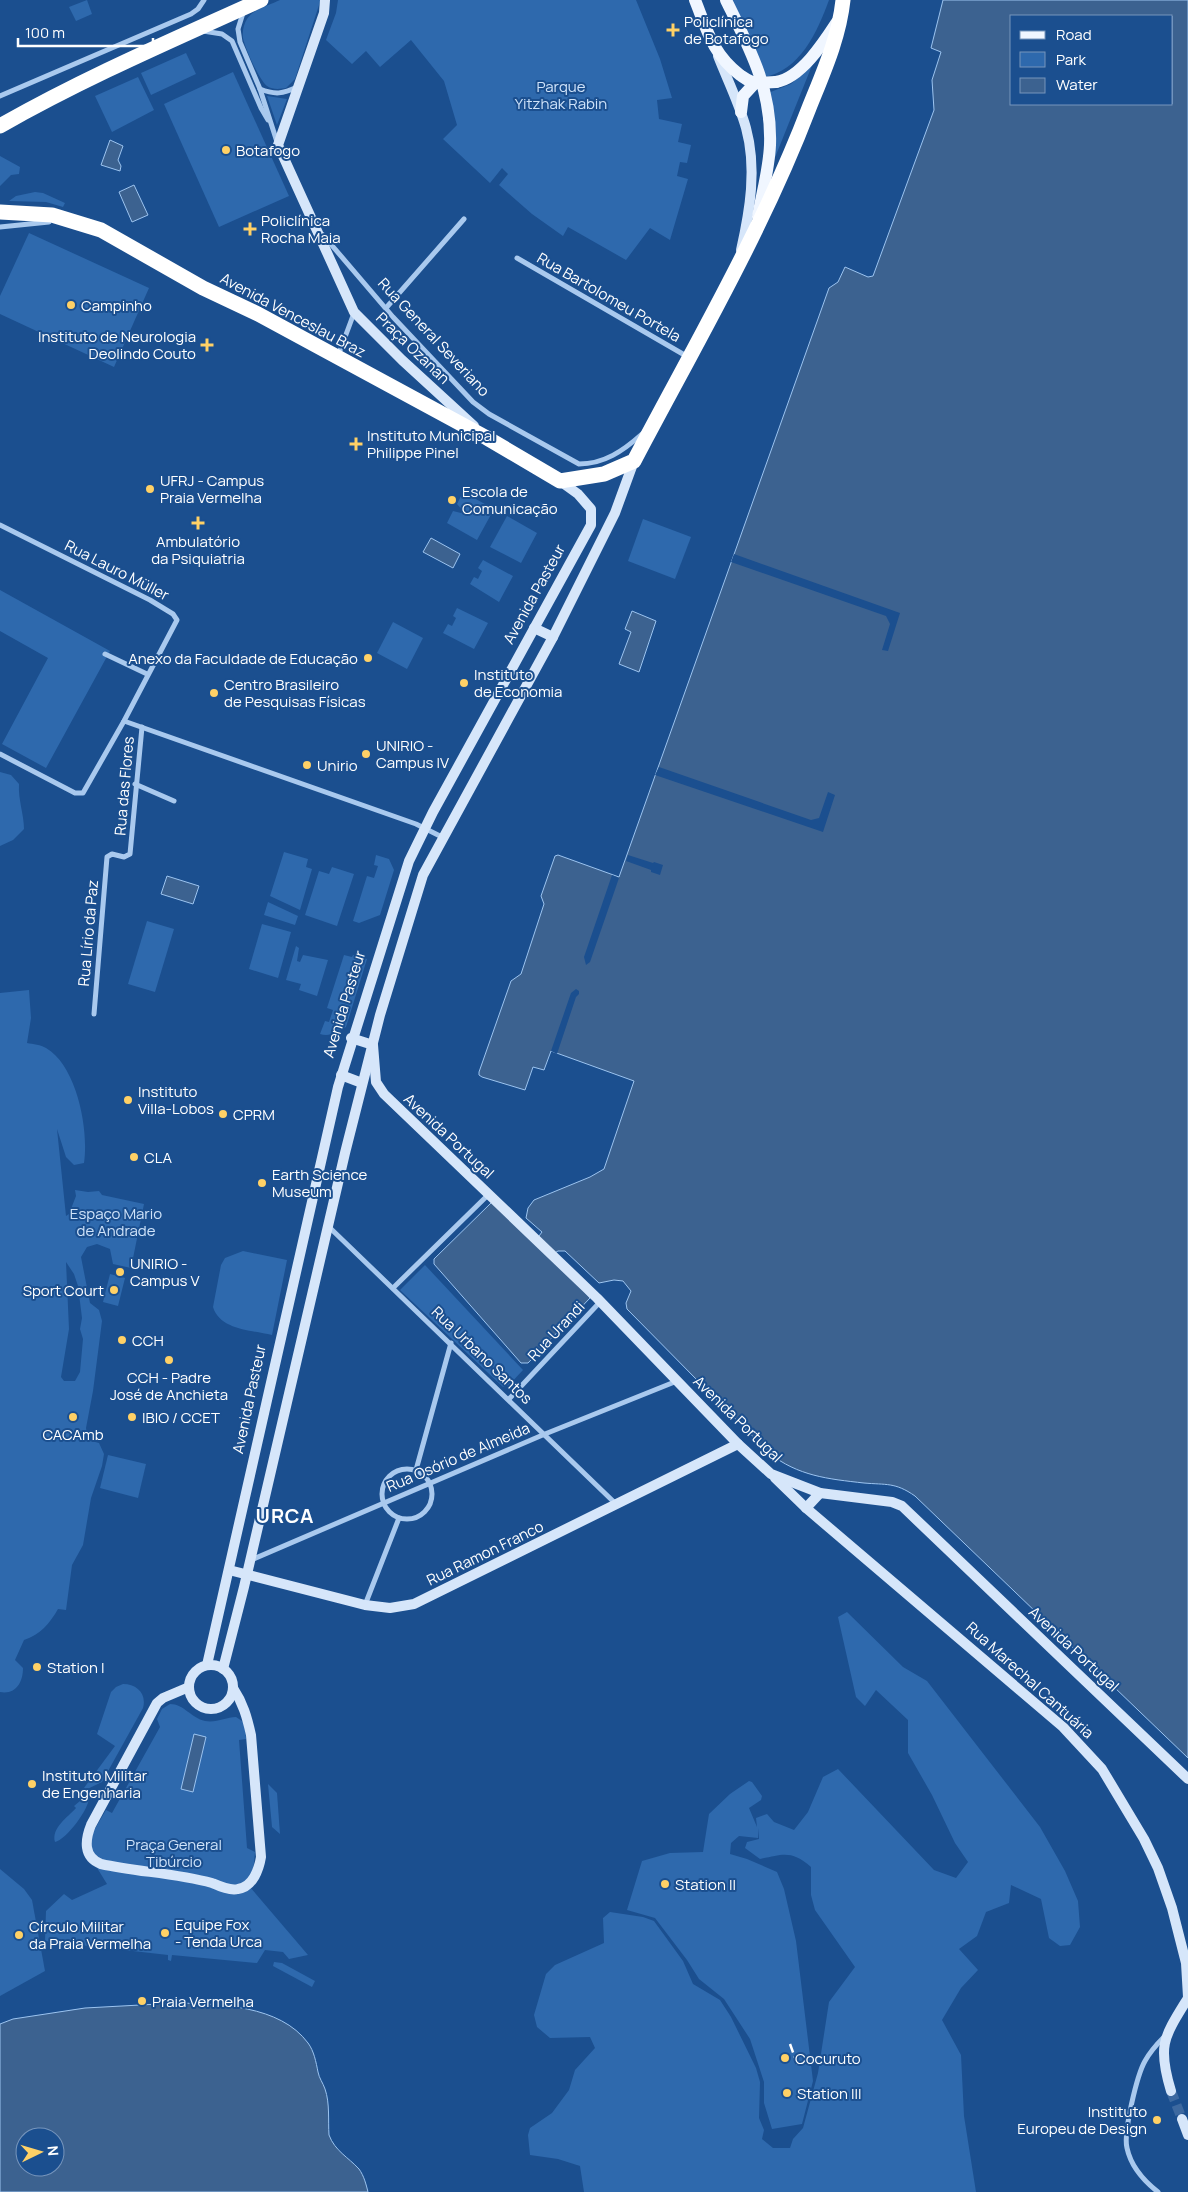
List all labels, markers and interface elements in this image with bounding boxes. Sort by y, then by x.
place label: Policlínica de Botafogo [684,11,769,49]
scale bar [18,15,152,47]
legend [1010,15,1173,105]
text: 100 m [25,22,65,43]
marker: Policlínica de Botafogo [666,23,680,37]
text: Road [1056,24,1092,45]
text: Park [1056,49,1086,70]
text: Water [1056,74,1098,95]
park label: Parque Yitzhak Rabin [515,76,607,114]
place label: Botafogo [236,140,300,161]
marker: Botafogo [220,144,232,156]
place label: Policlínica Rocha Maia [261,210,341,248]
marker: Policlínica Rocha Maia [243,222,257,236]
street label: Rua Bartolomeu Portela [533,247,685,347]
street label: Avenida Venceslau Braz [217,268,369,362]
street label: Rua General Severiano [373,273,495,401]
place label: Campinho [81,295,152,316]
marker: Campinho [65,299,77,311]
street label: Praça Ozanan [372,307,454,389]
place label: Instituto de Neurologia Deolindo Couto [38,326,196,364]
marker: Instituto de Neurologia Deolindo Couto [200,338,214,352]
place label: Instituto Municipal Philippe Pinel [367,425,496,463]
marker: Instituto Municipal Philippe Pinel [349,437,363,451]
place label: UFRJ - Campus Praia Vermelha [160,470,264,508]
place label: Escola de Comunicação [462,481,558,519]
marker: UFRJ - Campus Praia Vermelha [144,483,156,495]
marker: Escola de Comunicação [446,494,458,506]
marker: Ambulatório da Psiquiatria [191,516,205,530]
place label: Ambulatório da Psiquiatria [151,531,245,569]
street label: Rua Lauro Müller [61,535,173,606]
street label: Avenida Pasteur [498,540,570,648]
place label: Anexo da Faculdade de Educação [128,648,358,669]
marker: Anexo da Faculdade de Educação [362,652,374,664]
place label: Instituto de Economia [474,664,562,702]
place label: Centro Brasileiro de Pesquisas Físicas [224,674,366,712]
marker: Instituto de Economia [458,677,470,689]
marker: Centro Brasileiro de Pesquisas Físicas [208,687,220,699]
street label: Rua das Flores [109,735,139,837]
place label: UNIRIO - Campus IV [376,735,449,773]
marker: UNIRIO - Campus IV [360,748,372,760]
place label: Unirio [317,755,358,776]
marker: Unirio [301,759,313,771]
street label: Rua Lírio da Paz [73,879,103,987]
street label: Avenida Pasteur [318,947,370,1060]
place label: Instituto Villa-Lobos [138,1081,214,1119]
street label: Avenida Portugal [399,1089,499,1183]
marker: Instituto Villa-Lobos [122,1094,134,1106]
place label: CPRM [233,1104,275,1125]
marker: CPRM [217,1108,229,1120]
place label: CLA [144,1147,172,1168]
marker: CLA [128,1151,140,1163]
place label: Earth Science Museum [272,1164,368,1202]
marker: Earth Science Museum [256,1177,268,1189]
park label: Espaço Mario de Andrade [70,1203,162,1241]
place label: UNIRIO - Campus V [130,1253,200,1291]
marker: UNIRIO - Campus V [114,1266,126,1278]
place label: Sport Court [23,1280,104,1301]
marker: Sport Court [108,1284,120,1296]
street label: Rua Urandi [523,1296,589,1366]
street label: Rua Urbano Santos [427,1301,537,1409]
place label: CCH [132,1330,164,1351]
marker: CCH [116,1334,128,1346]
street label: Avenida Pasteur [227,1342,271,1456]
marker: CCH - Padre José de Anchieta [163,1354,175,1366]
place label: CCH - Padre José de Anchieta [110,1367,228,1405]
street label: Avenida Portugal [689,1371,787,1467]
place label: IBIO / CCET [142,1407,220,1428]
marker: CACAmb [67,1411,79,1423]
marker: IBIO / CCET [126,1411,138,1423]
street label: Rua Osório de Almeida [383,1417,533,1497]
place label: CACAmb [42,1424,104,1445]
district label: URCA [256,1502,314,1529]
street label: Rua Ramon Franco [423,1516,547,1590]
street label: Avenida Portugal [1024,1602,1124,1696]
street label: Rua Marechal Cantuária [962,1617,1098,1743]
place label: Station I [47,1657,104,1678]
marker: Station I [31,1661,43,1673]
place label: Instituto Militar de Engenharia [42,1765,148,1803]
marker: Instituto Militar de Engenharia [26,1778,38,1790]
park label: Praça General Tibúrcio [126,1834,222,1872]
place label: Station II [675,1874,736,1895]
marker: Station II [659,1878,671,1890]
place label: Equipe Fox - Tenda Urca [175,1914,262,1952]
place label: Círculo Militar da Praia Vermelha [29,1916,151,1954]
marker: Equipe Fox - Tenda Urca [159,1927,171,1939]
marker: Círculo Militar da Praia Vermelha [13,1929,25,1941]
place label: Praia Vermelha [152,1991,254,2012]
marker: Praia Vermelha [136,1995,148,2007]
place label: Cocuruto [795,2048,861,2069]
marker: Cocuruto [779,2052,791,2064]
place label: Station III [797,2083,861,2104]
marker: Station III [781,2087,793,2099]
place label: Instituto Europeu de Design [1017,2101,1147,2139]
marker: Instituto Europeu de Design [1151,2114,1163,2126]
north arrow [15,2127,65,2177]
text: N [44,2145,63,2157]

